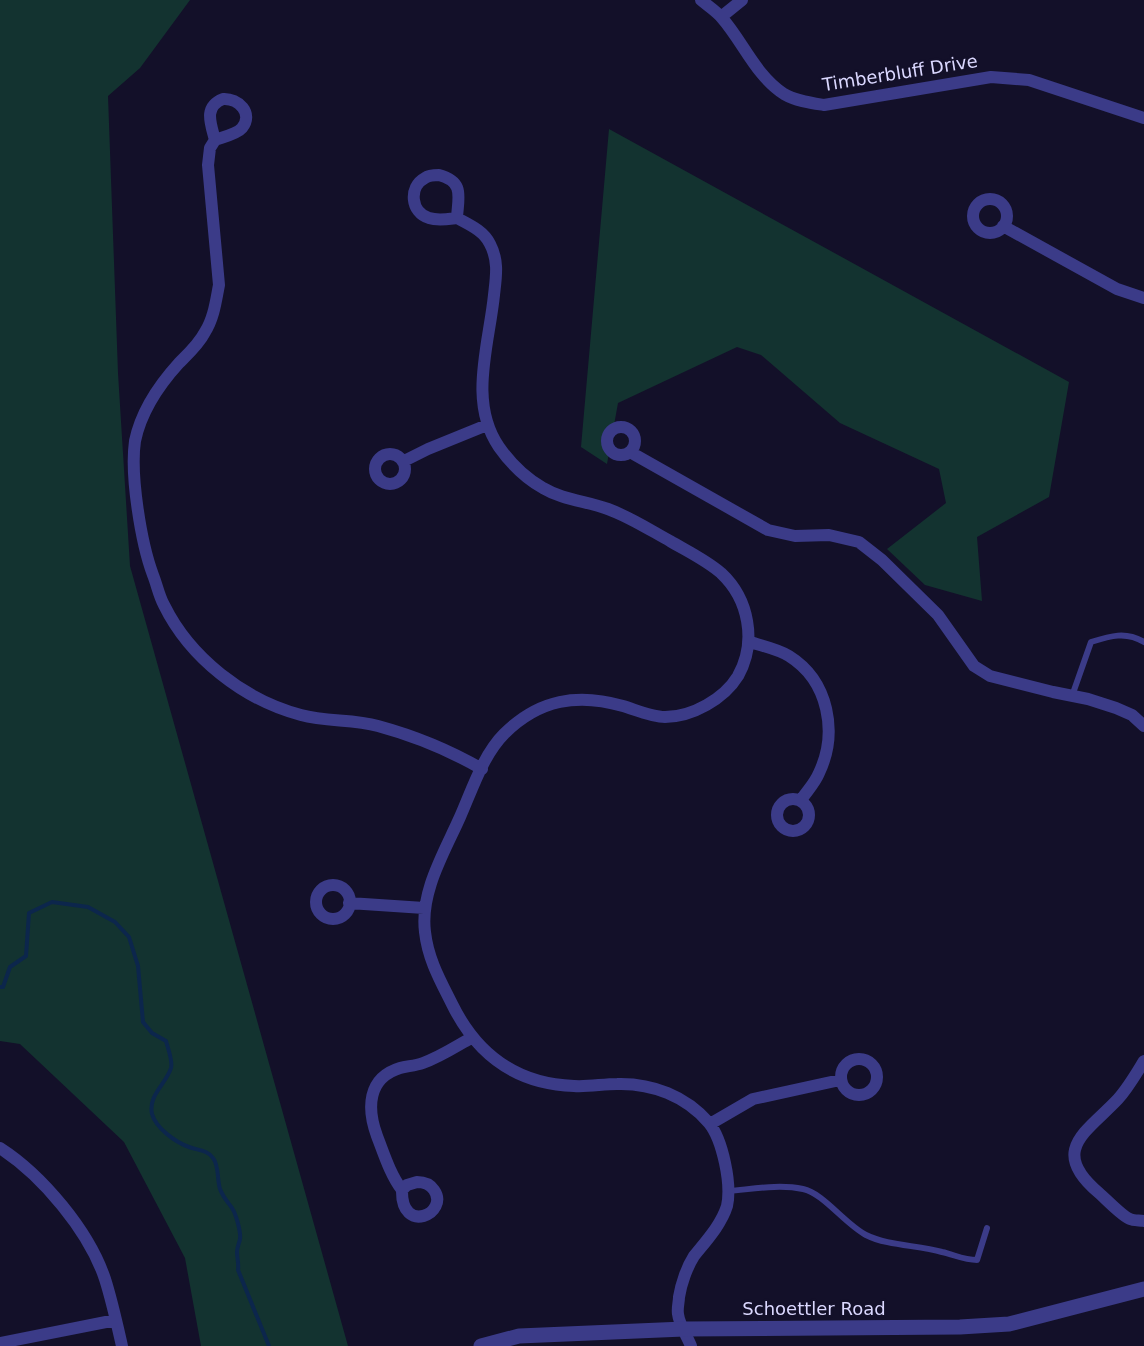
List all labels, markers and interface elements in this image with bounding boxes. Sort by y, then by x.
street label: Timberbluff Drive [820,50,979,95]
street label: Schoettler Road [742,1298,886,1319]

